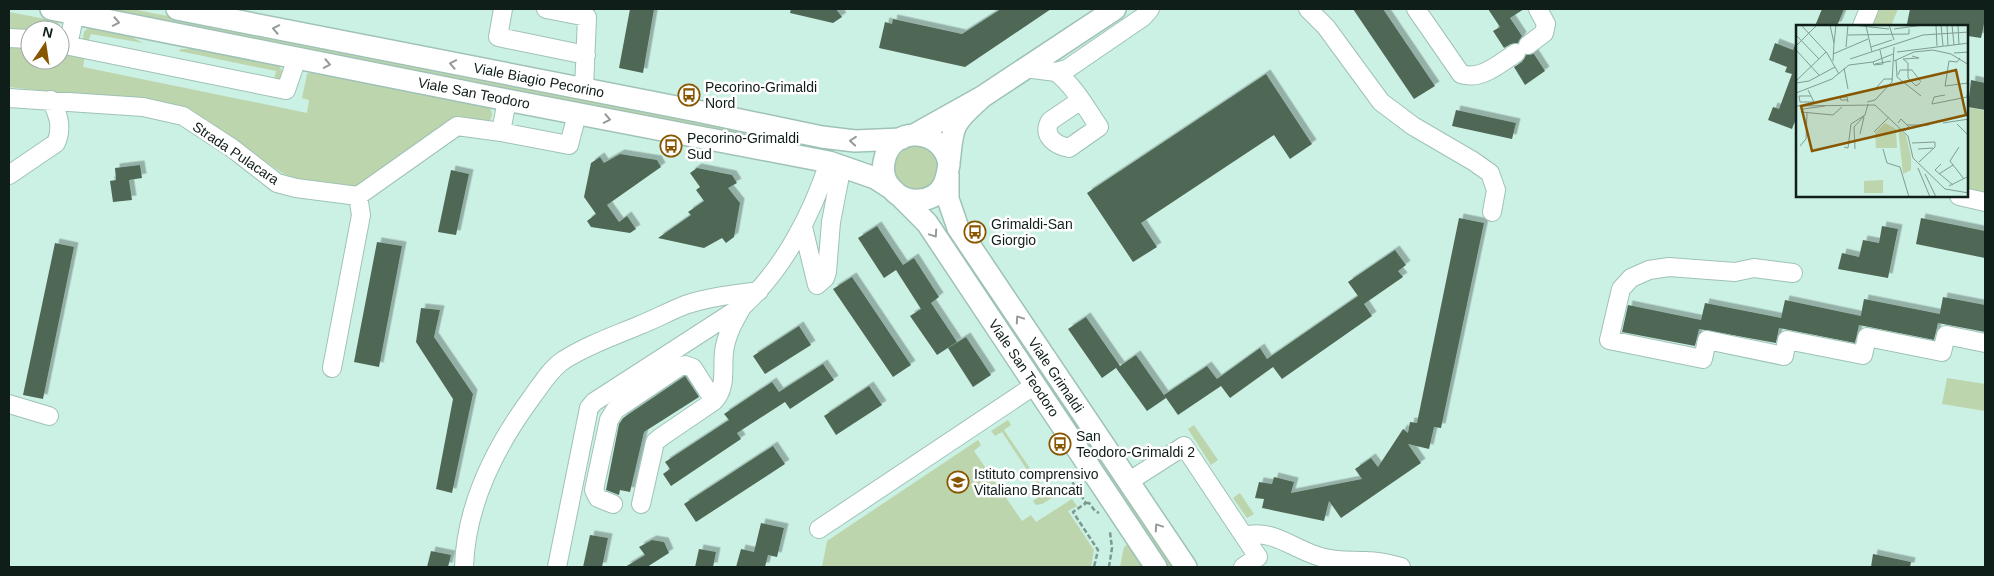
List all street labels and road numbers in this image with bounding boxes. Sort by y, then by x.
street label: Viale Biagio Pecorino [472,59,606,101]
street label: Viale San Teodoro [417,74,532,112]
street label: Strada Pulacara [190,118,282,188]
street label: Viale San Teodoro [986,316,1063,420]
street label: Viale Grimaldi [1025,335,1087,415]

